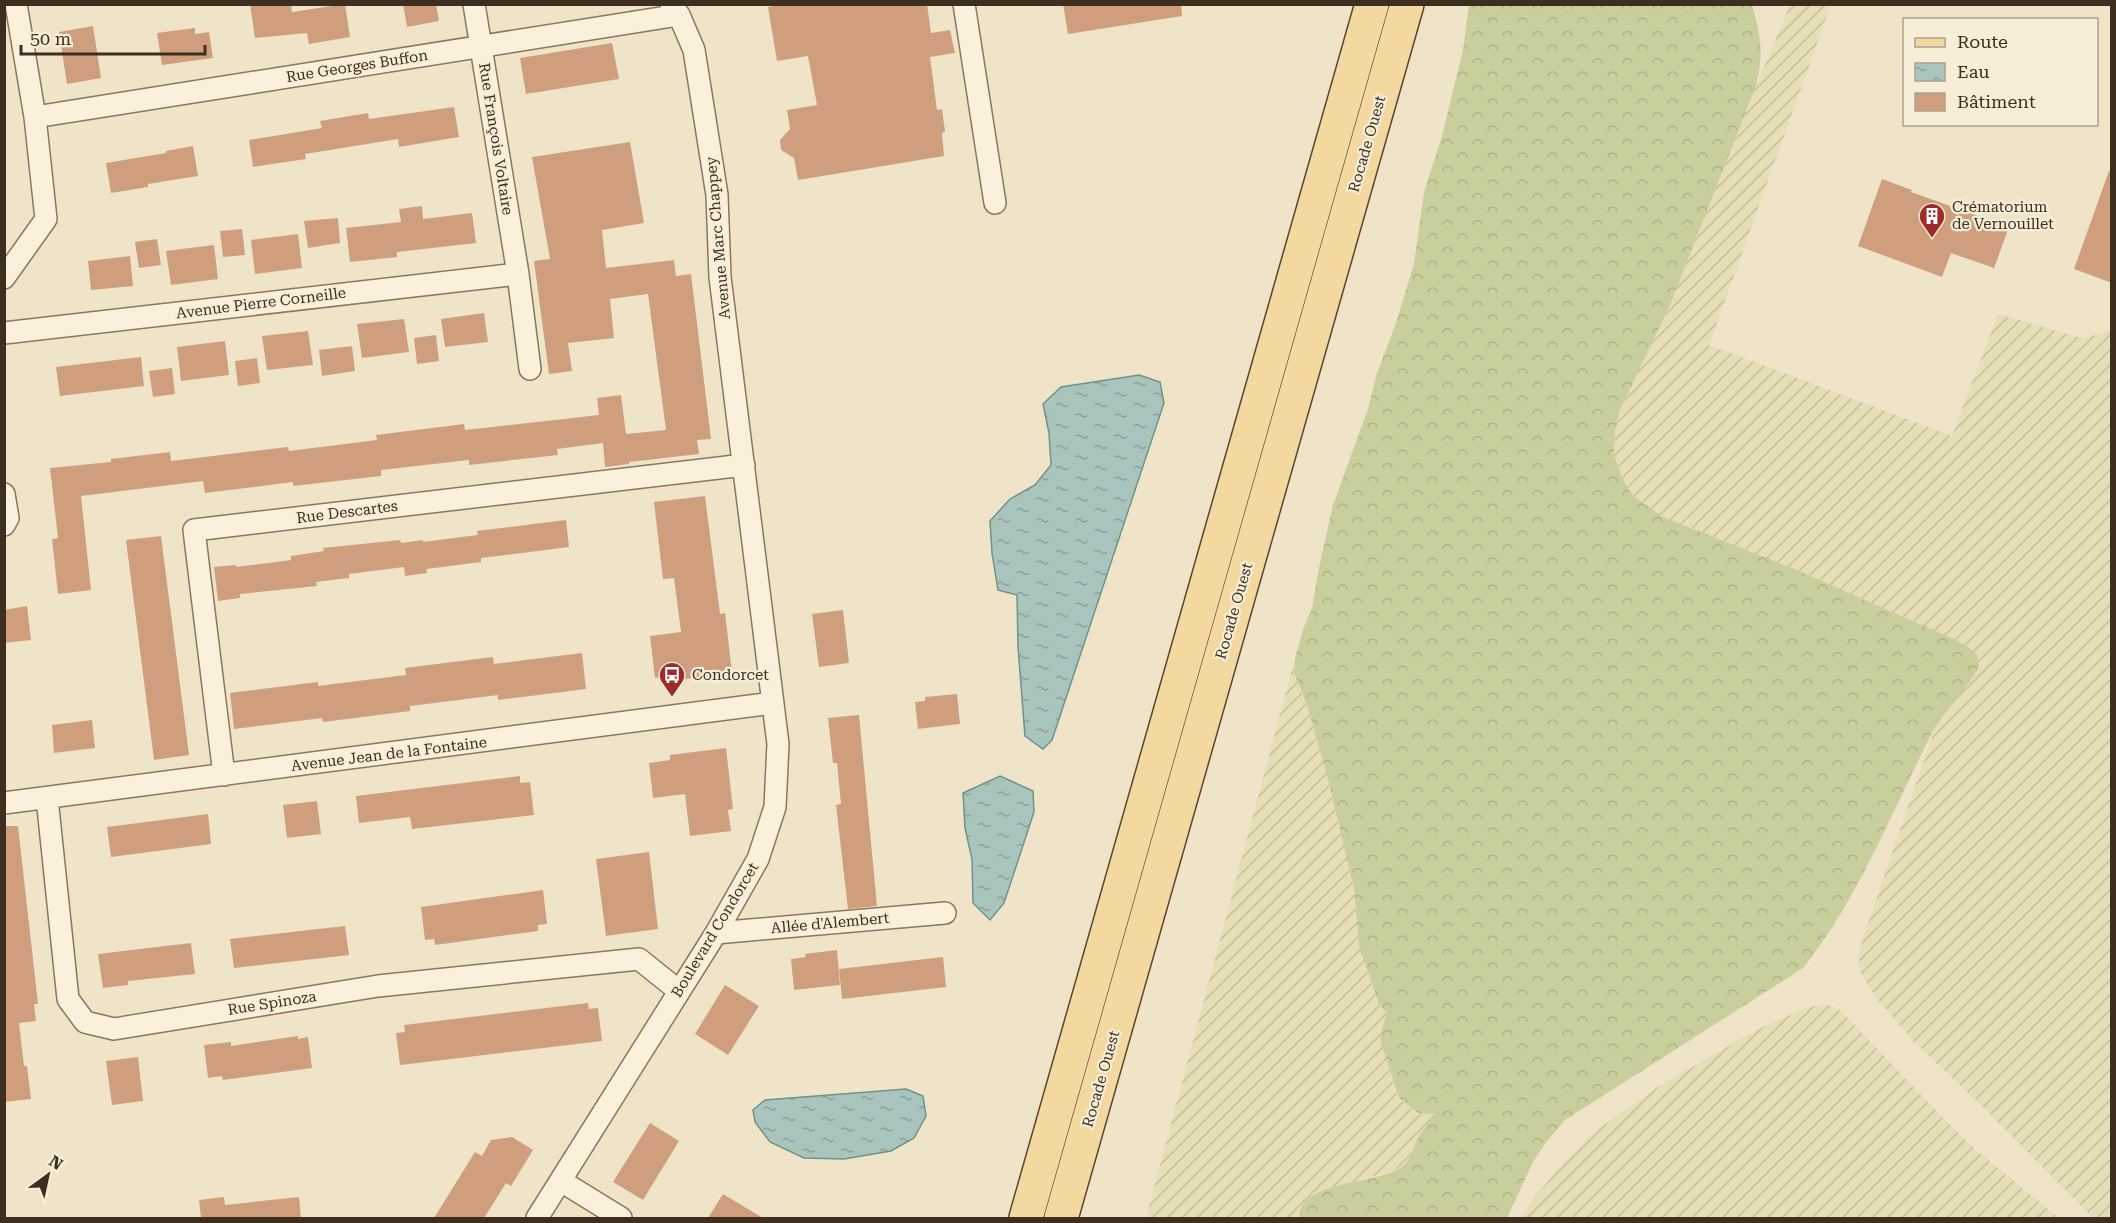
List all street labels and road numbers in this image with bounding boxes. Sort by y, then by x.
street label: Rue Georges Buffon [285,46,429,86]
street label: Rue François Voltaire [475,62,517,216]
street label: Rocade Ouest [1345,93,1389,194]
street label: Avenue Marc Chappey [702,156,734,320]
street label: Avenue Pierre Corneille [175,284,347,322]
street label: Rue Descartes [295,497,399,527]
street label: Rocade Ouest [1212,560,1256,661]
street label: Avenue Jean de la Fontaine [290,733,488,775]
street label: Boulevard Condorcet [668,859,763,1001]
street label: Allée d'Alembert [770,909,890,937]
street label: Rue Spinoza [226,987,318,1019]
street label: Rocade Ouest [1079,1028,1123,1129]

